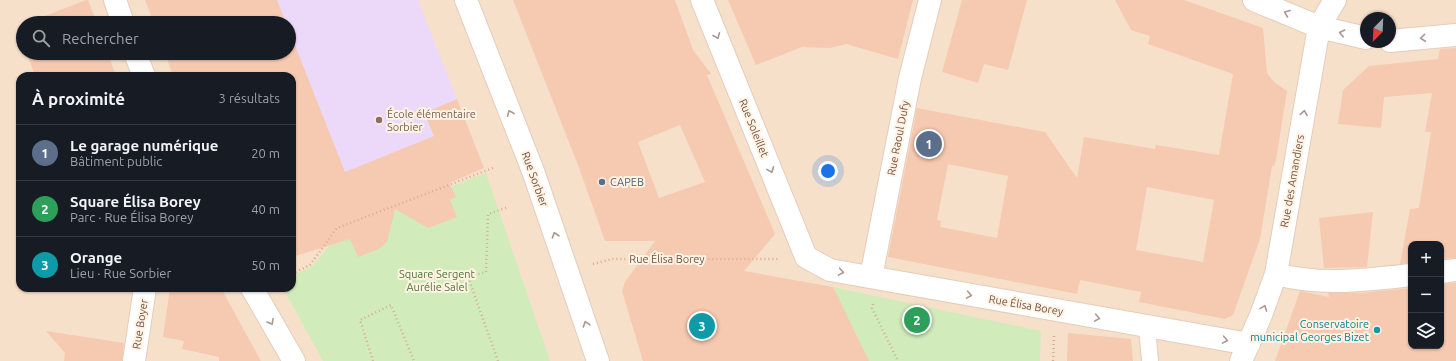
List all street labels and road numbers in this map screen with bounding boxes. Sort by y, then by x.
street label: Rue Soleillet [737,97,771,159]
street label: Rue Raoul Dufy [885,99,911,176]
street label: Rue des Amandiers [1278,133,1306,228]
street label: Rue Sorbier [520,150,551,209]
street label: Rue Élisa Borey [629,252,705,265]
street label: Rue Élisa Borey [988,292,1065,318]
street label: Rue Boyer [130,297,150,350]

